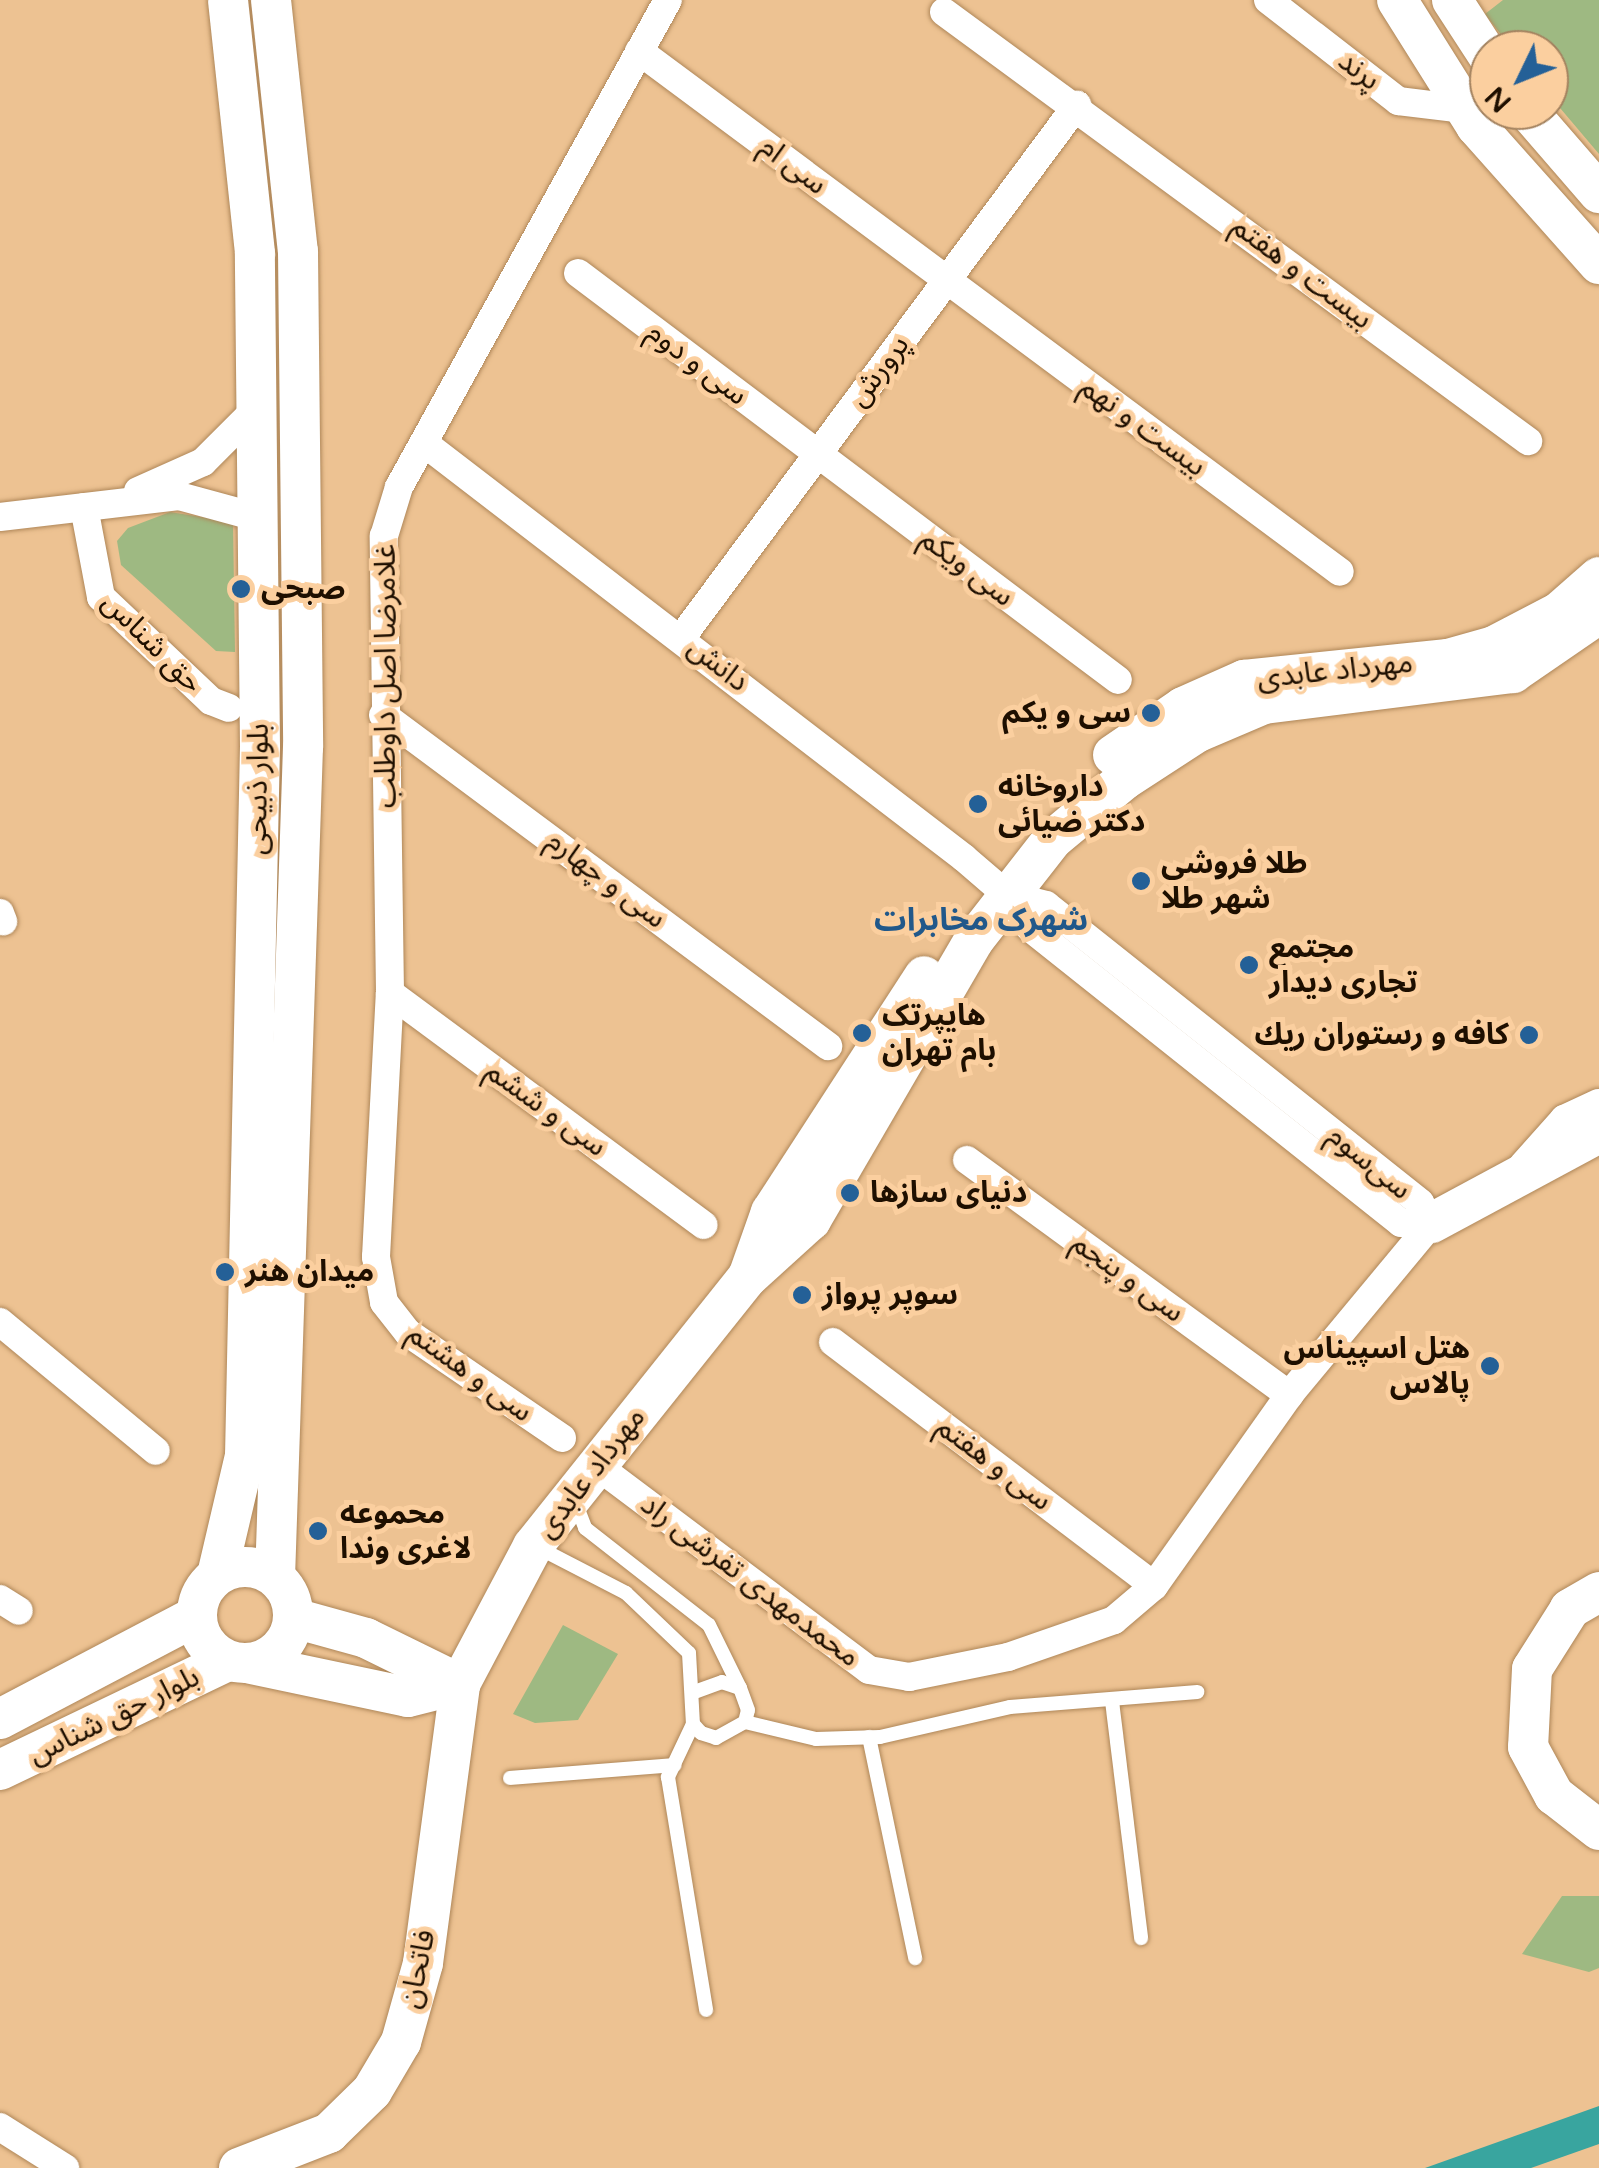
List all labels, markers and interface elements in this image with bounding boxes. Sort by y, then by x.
north arrow [1469,30,1569,130]
street label: پرند [1331,43,1387,99]
text: N [1478,79,1519,119]
street label: سی ام [752,129,834,203]
street label: بیست و هفتم [1225,208,1379,338]
street label: سی و دوم [640,314,754,414]
street label: پرورش [840,328,918,414]
street label: بیست و نهم [1073,369,1213,485]
street label: سی ویکم [913,521,1021,615]
street label: غلامرضا اصل داوطلب [368,544,404,808]
place label: صبحی [261,571,345,607]
marker: صبحی [230,578,252,600]
street label: حق شناس [94,585,210,701]
street label: دانش [680,630,756,700]
street label: مهرداد عابدی [1255,645,1415,697]
place label: سی و یکم [1002,695,1131,731]
marker: سی و یکم [1140,702,1162,724]
street label: بلوار ذبیحی [239,723,277,855]
place label: داروخانه دکتر ضیائی [998,769,1145,840]
marker: داروخانه دکتر ضیائی [967,793,989,815]
street label: سی و چهارم [539,823,673,937]
place label: طلا فروشی شهر طلا [1161,846,1307,916]
marker: طلا فروشی شهر طلا [1130,870,1152,892]
district label: شهرک مخابرات [874,901,1088,939]
place label: مجتمع تجاری دیدار [1269,930,1417,1000]
marker: مجتمع تجاری دیدار [1238,954,1260,976]
place label: هایپرتک بام تهران [882,998,996,1068]
place label: كافه و رستوران ريك [1255,1017,1509,1053]
marker: هایپرتک بام تهران [851,1022,873,1044]
marker: كافه و رستوران ريك [1518,1024,1540,1046]
street label: سی و ششم [479,1053,613,1165]
street label: سی‌سوم [1320,1118,1418,1208]
place label: دنیای سازها [870,1175,1027,1211]
marker: دنیای سازها [839,1182,861,1204]
street label: سی و پنجم [1065,1225,1191,1331]
place label: میدان هنر [245,1254,374,1290]
marker: میدان هنر [214,1261,236,1283]
place label: سوپر پرواز [822,1277,958,1313]
marker: سوپر پرواز [791,1284,813,1306]
street label: سی و هشتم [401,1316,539,1430]
place label: هتل اسپیناس پالاس [1284,1331,1470,1402]
marker: هتل اسپیناس پالاس [1479,1355,1501,1377]
street label: مهرداد عابدی [529,1400,653,1546]
street label: سی و هفتم [929,1409,1059,1519]
street label: محمدمهدی تفرشی راد [633,1487,867,1675]
place label: محموعه لاغری وندا [340,1496,471,1566]
marker: محموعه لاغری وندا [305,1518,331,1544]
street label: بلوار حق شناس [23,1659,205,1773]
street label: فاتحان [392,1926,444,2012]

